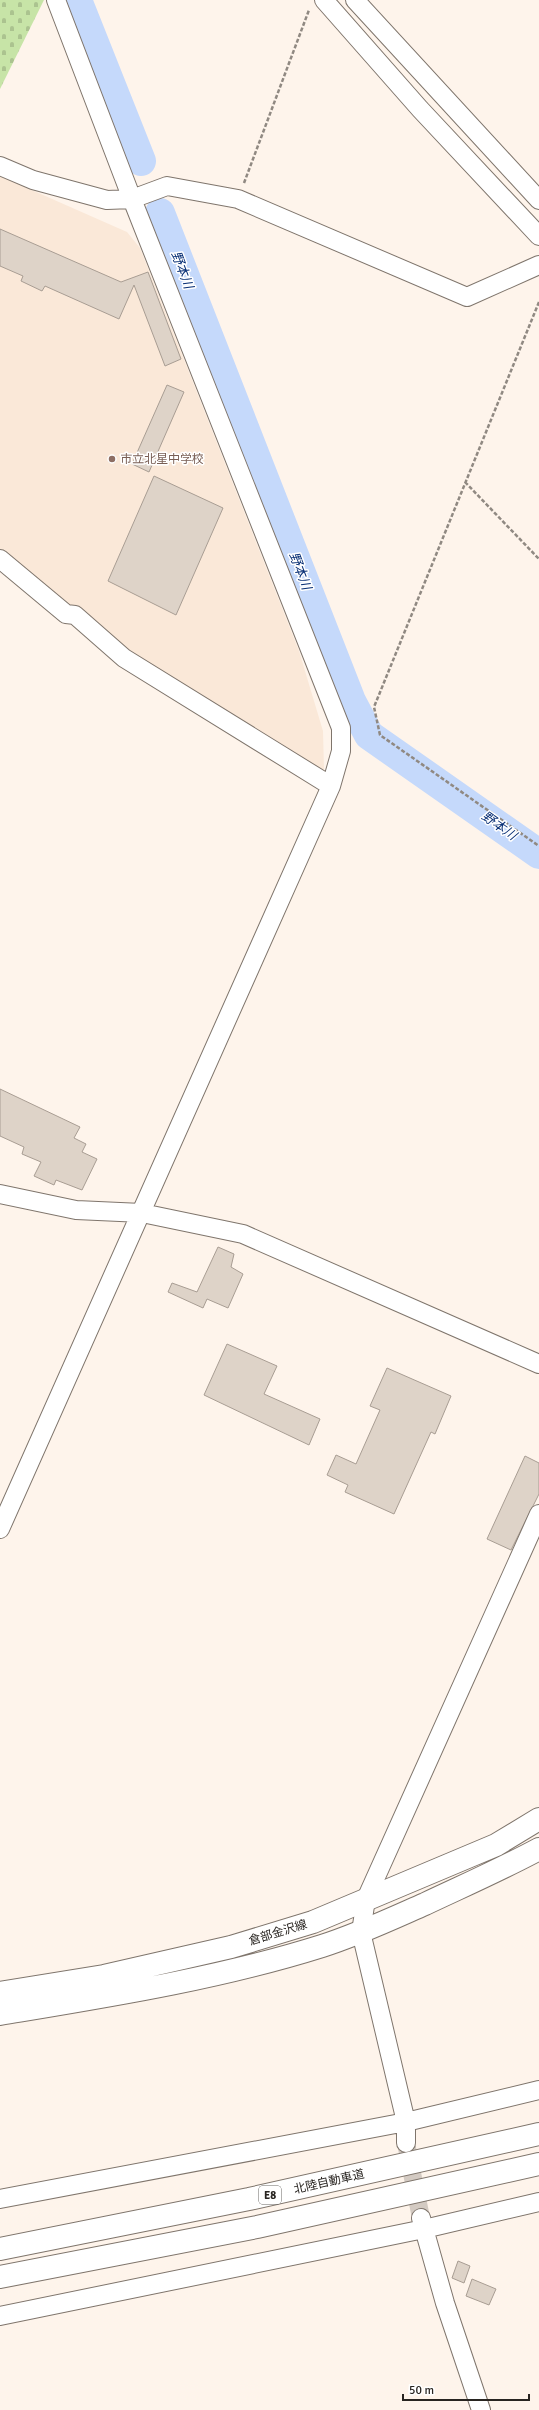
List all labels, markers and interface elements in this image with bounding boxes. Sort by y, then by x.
water label: 野本川 [168,249,197,293]
place label: 市立北星中学校 [120,452,204,467]
marker: 市立北星中学校 [107,454,117,464]
water label: 野本川 [286,550,315,594]
water label: 野本川 [478,808,521,845]
street label: 倉部金沢線 [247,1917,309,1949]
street label: 北陸自動車道 [292,2167,366,2197]
road number: E8 [259,2186,281,2204]
scale bar [403,2376,529,2402]
text: 50 m [409,2383,434,2398]

